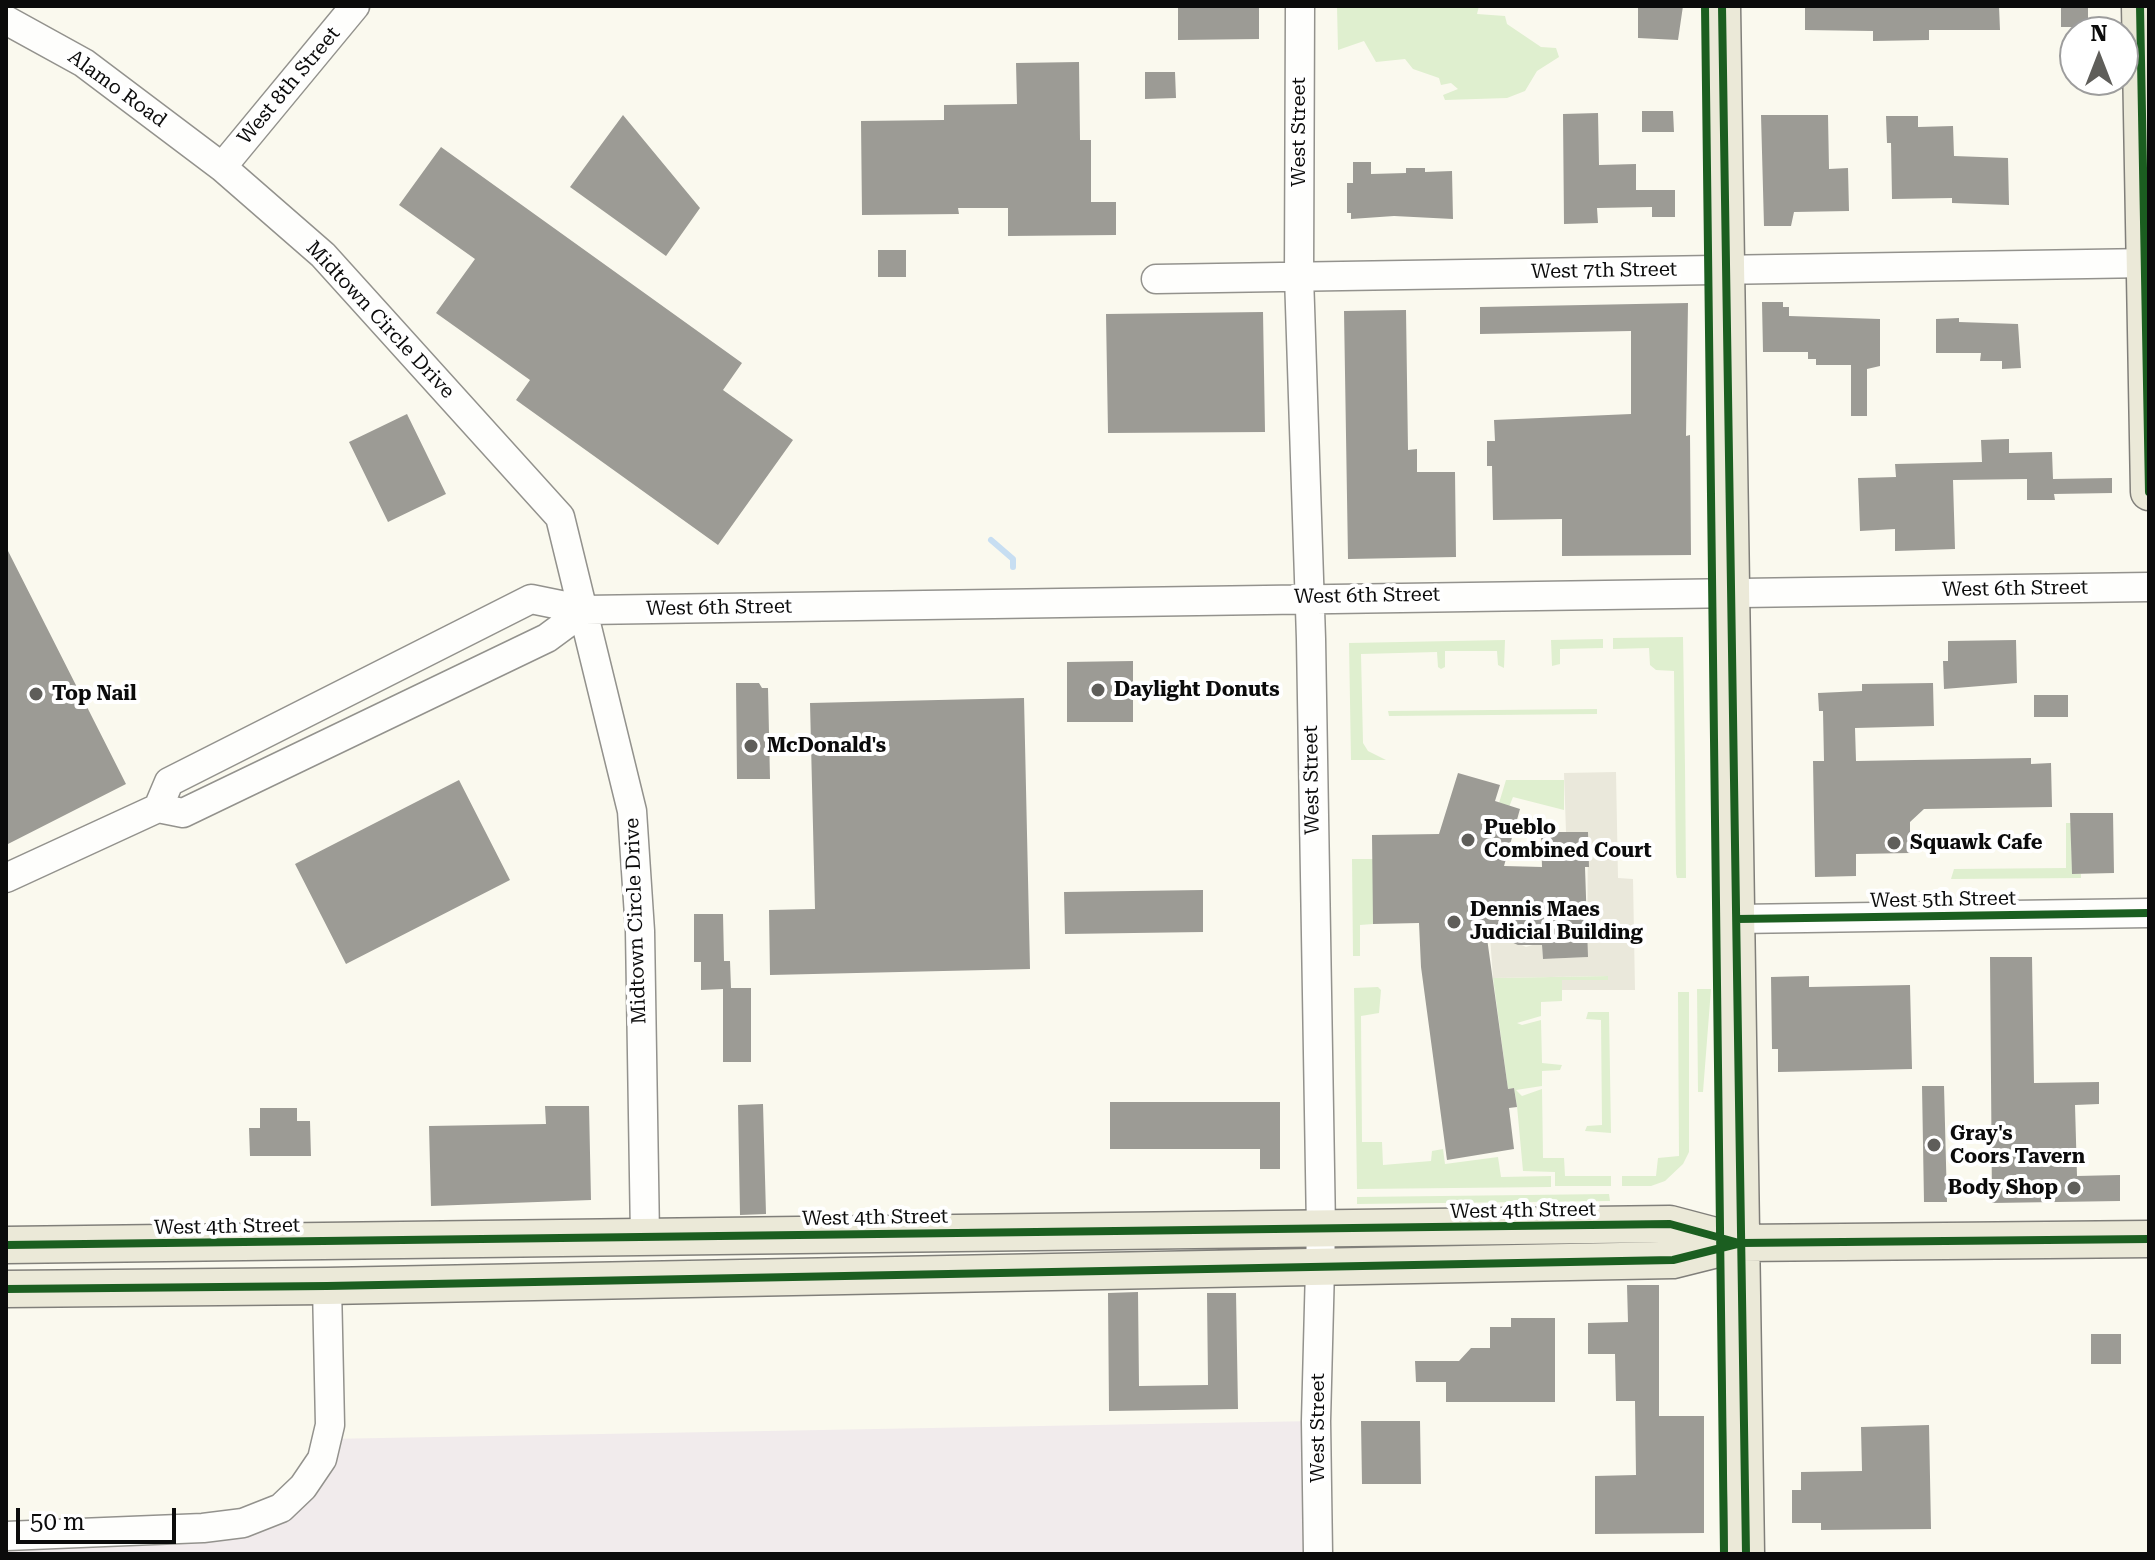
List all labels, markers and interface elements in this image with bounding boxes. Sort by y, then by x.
north arrow [2059,16,2139,96]
text: N [2091,21,2107,46]
street label: West 8th Street [233,22,345,150]
street label: Alamo Road [63,45,171,133]
street label: West Street [1287,77,1311,187]
street label: Midtown Circle Drive [301,236,459,404]
street label: West 7th Street [1531,258,1677,284]
street label: West 6th Street [1942,576,2088,602]
street label: West 6th Street [1294,583,1440,609]
street label: West 6th Street [646,595,792,621]
place label: Daylight Donuts [1114,678,1280,702]
marker: Daylight Donuts [1089,681,1107,699]
place label: Top Nail [52,682,137,706]
marker: Top Nail [27,685,45,703]
street label: West Street [1299,725,1325,835]
place label: McDonald's [767,734,886,758]
marker: McDonald's [742,737,760,755]
place label: Pueblo Combined Court [1484,816,1652,863]
street label: Midtown Circle Drive [620,817,652,1025]
marker: Pueblo Combined Court [1459,831,1477,849]
place label: Squawk Cafe [1910,831,2043,855]
marker: Squawk Cafe [1885,834,1903,852]
street label: West 5th Street [1870,887,2016,913]
place label: Dennis Maes Judicial Building [1470,898,1643,945]
marker: Dennis Maes Judicial Building [1445,913,1463,931]
place label: Gray's Coors Tavern [1950,1122,2085,1169]
marker: Gray's Coors Tavern [1925,1136,1943,1154]
place label: Body Shop [1948,1176,2058,1200]
marker: Body Shop [2065,1179,2083,1197]
street label: West 4th Street [1450,1198,1596,1224]
street label: West 4th Street [802,1205,948,1231]
street label: West 4th Street [154,1214,300,1240]
street label: West Street [1306,1373,1330,1483]
scale bar [20,1492,180,1542]
text: 50 m [30,1508,85,1536]

